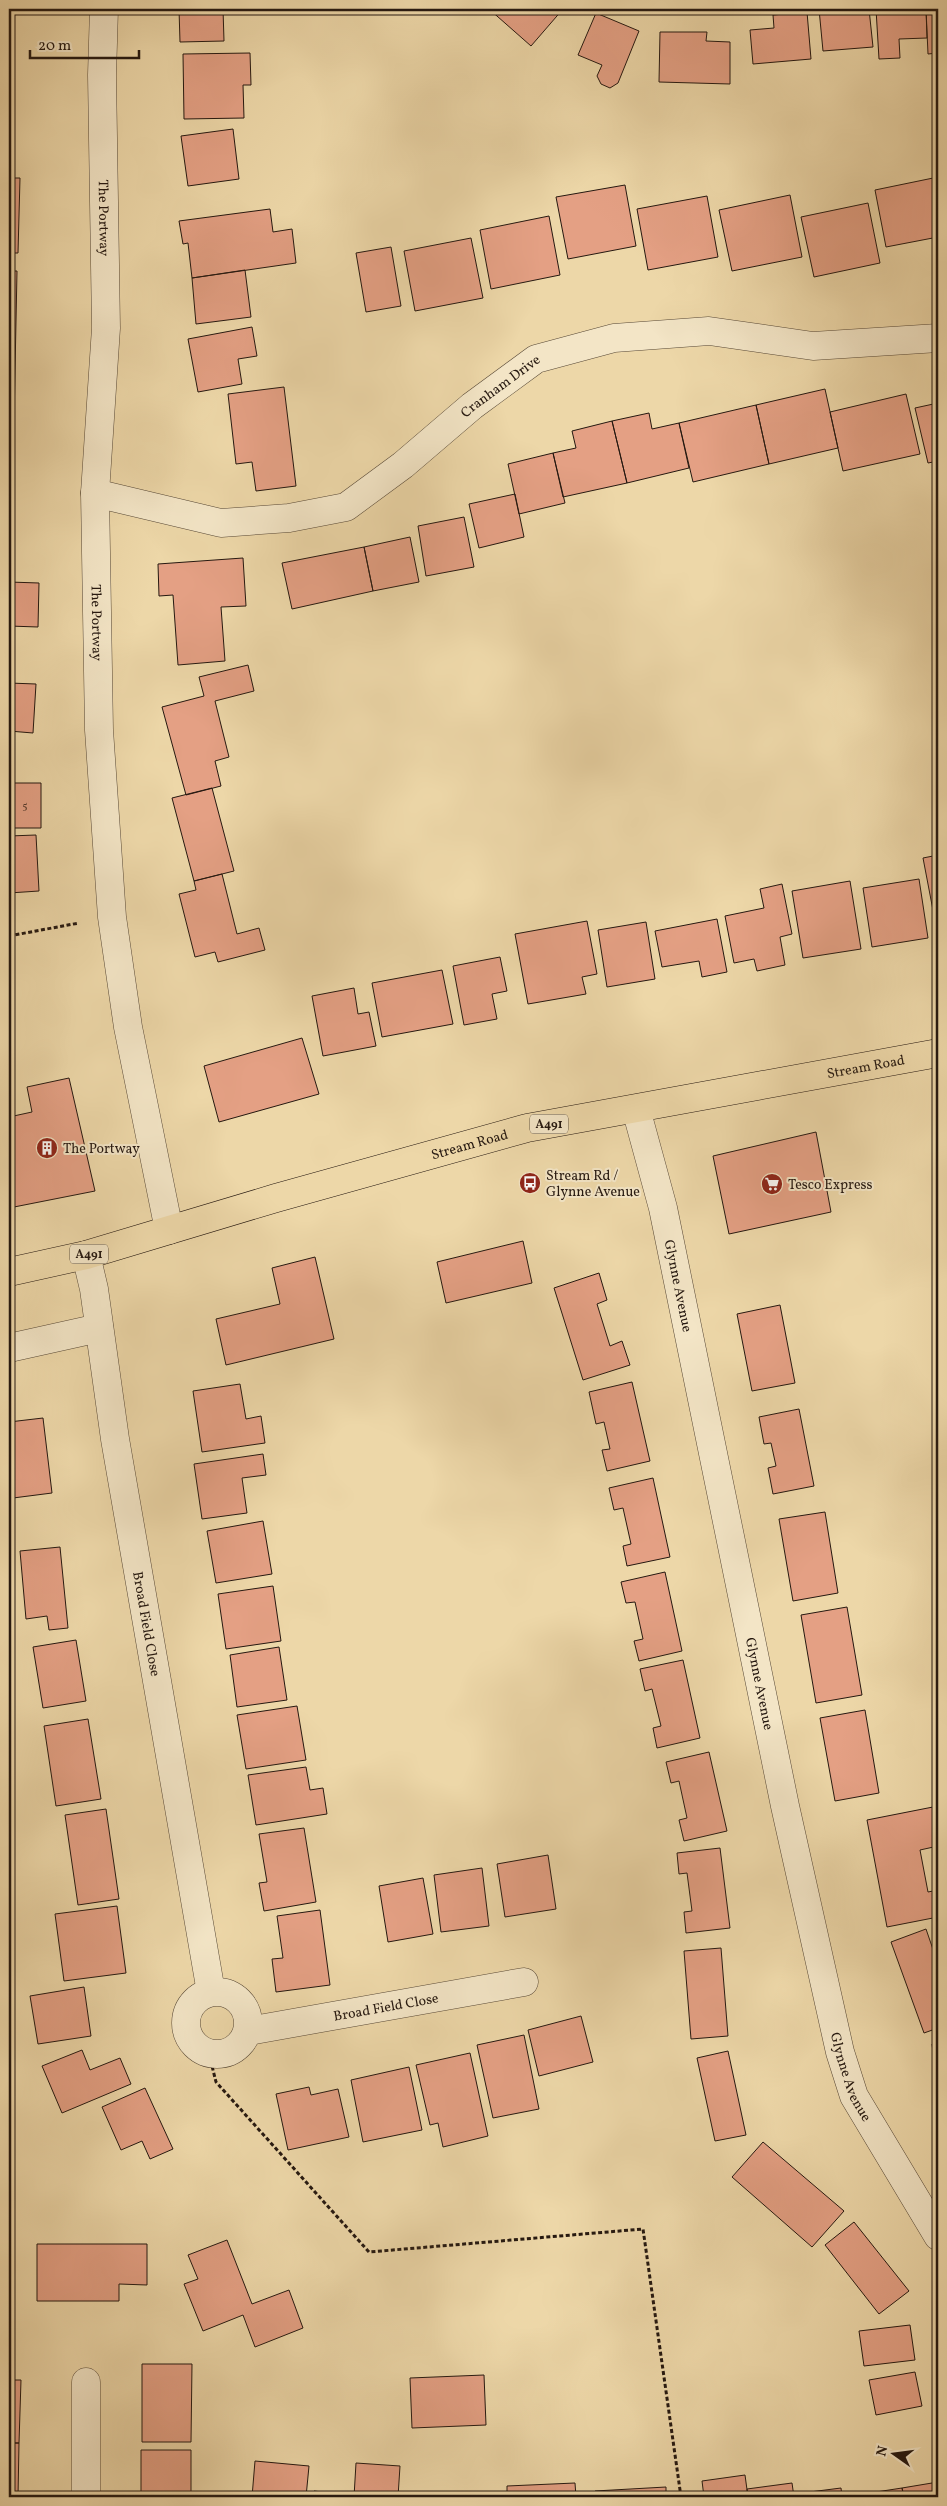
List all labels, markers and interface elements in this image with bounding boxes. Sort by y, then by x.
scale bar [30,28,139,60]
text: 20 m [38,36,71,57]
street label: The Portway [93,179,113,257]
street label: Cranham Drive [457,351,545,423]
street label: The Portway [86,584,106,662]
house number: 5 [22,799,28,814]
street label: Stream Road [825,1051,907,1084]
road number: A491 [530,1114,568,1134]
street label: Stream Road [429,1126,510,1165]
building icon: The Portway [35,1136,59,1160]
place label: The Portway [63,1140,140,1159]
place label: Stream Rd / Glynne Avenue [546,1167,640,1202]
bus stop icon: Stream Rd / Glynne Avenue [518,1171,542,1195]
supermarket icon: Tesco Express [760,1172,784,1196]
place label: Tesco Express [788,1176,873,1195]
street label: Glynne Avenue [659,1238,696,1334]
road number: A491 [70,1244,108,1264]
street label: Broad Field Close [127,1570,164,1678]
street label: Glynne Avenue [740,1636,777,1732]
street label: Broad Field Close [332,1989,441,2027]
street label: Glynne Avenue [825,2031,875,2126]
north arrow [870,2428,920,2478]
text: N [872,2444,893,2458]

